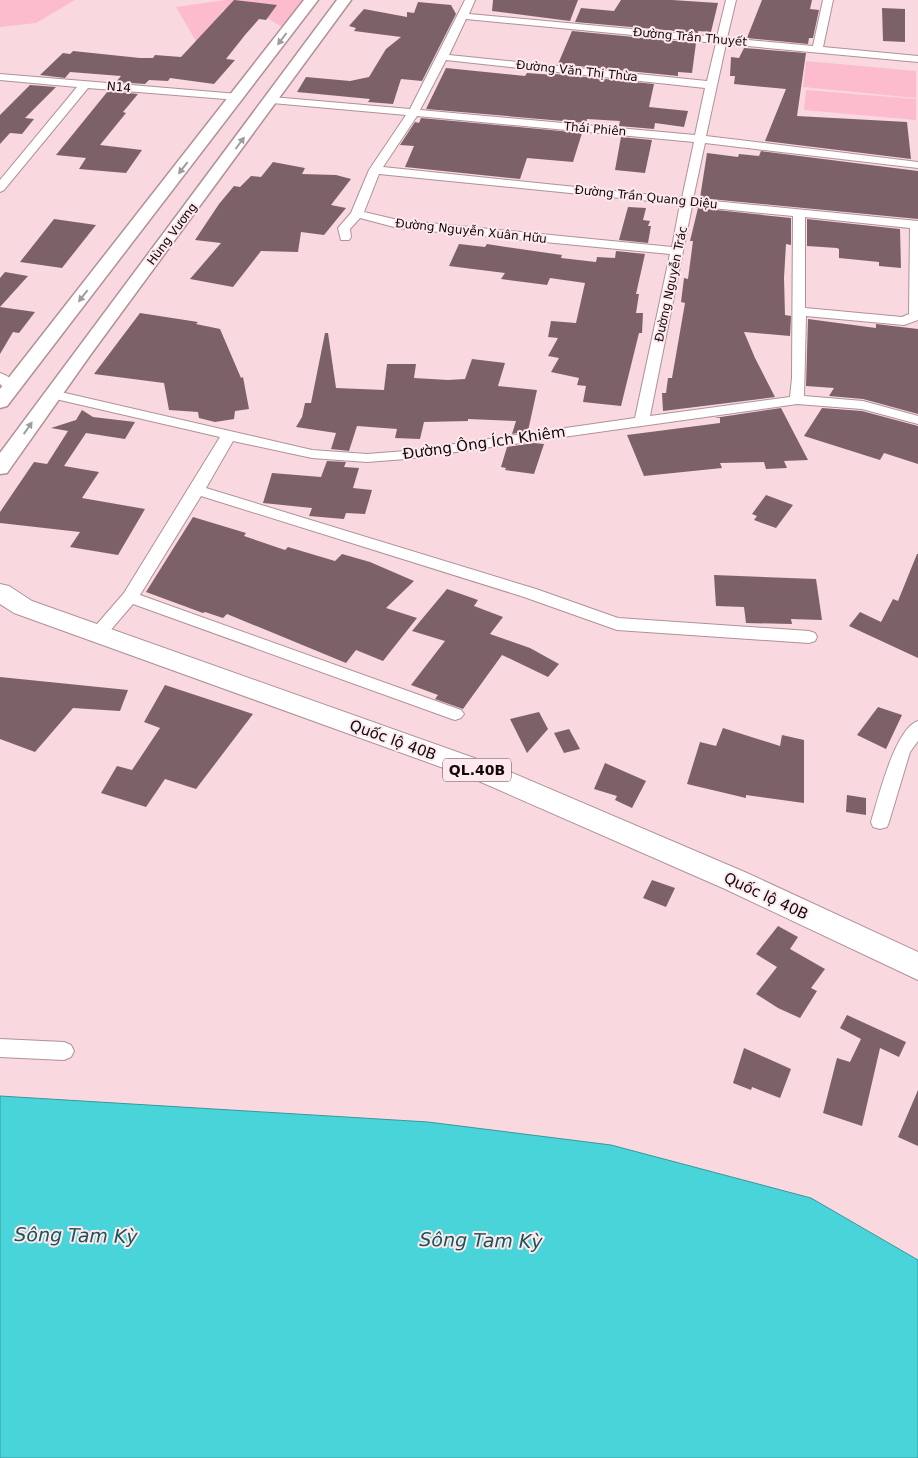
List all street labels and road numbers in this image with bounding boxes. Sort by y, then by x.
street label: Đường Trần Thuyết [632,25,748,49]
street label: Đường Văn Thị Thừa [515,58,639,84]
street label: N14 [106,79,132,95]
street label: Thái Phiên [562,119,627,139]
street label: Đường Trần Quang Diệu [574,183,718,211]
street label: Hùng Vương [144,200,200,268]
street label: Đường Nguyễn Xuân Hữu [395,216,547,246]
street label: Đường Nguyễn Trác [652,225,690,343]
street label: Đường Ông Ích Khiêm [401,422,566,463]
street label: Quốc lộ 40B [347,716,439,764]
road number: QL.40B [443,758,511,782]
street label: Quốc lộ 40B [721,869,811,923]

